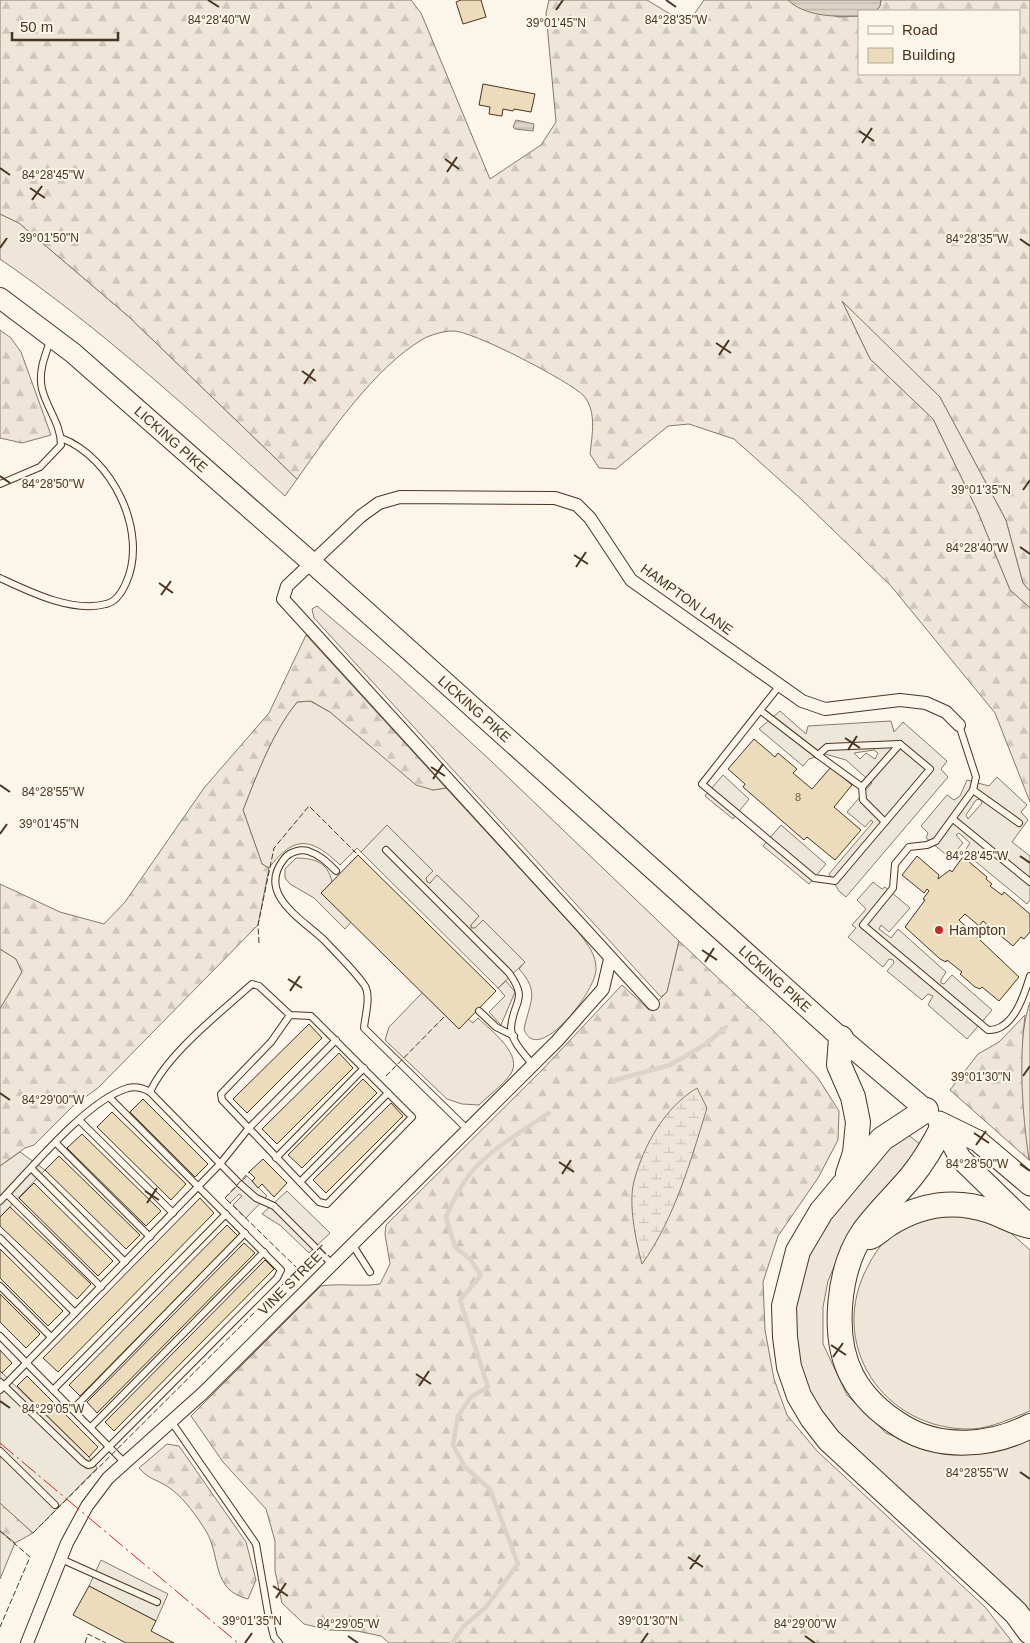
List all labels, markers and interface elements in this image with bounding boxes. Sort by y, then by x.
scale bar [12,10,119,42]
legend [858,10,1020,75]
text: 84°28'40"W [188,13,251,27]
text: 84°28'35"W [645,13,708,27]
text: 39°01'45"N [526,16,586,30]
text: 50 m [20,18,53,35]
text: Road [902,21,938,38]
text: Building [902,46,955,63]
text: 84°28'45"W [22,168,85,182]
text: 39°01'50"N [19,231,79,245]
text: 84°28'35"W [946,232,1009,246]
street label: LICKING PIKE [131,403,211,475]
text: 84°28'50"W [22,477,85,491]
text: 39°01'35"N [951,483,1011,497]
text: 84°28'40"W [946,541,1009,555]
street label: HAMPTON LANE [638,560,736,638]
street label: LICKING PIKE [435,672,514,746]
text: 84°28'55"W [22,785,85,799]
house number: 8 [795,791,801,803]
text: 39°01'45"N [19,817,79,831]
text: 84°28'45"W [946,849,1009,863]
place label: Hampton [949,922,1006,938]
marker: Hampton [933,924,945,936]
street label: LICKING PIKE [736,942,815,1016]
text: 39°01'30"N [951,1070,1011,1084]
text: 84°29'00"W [22,1093,85,1107]
text: 84°28'50"W [946,1157,1009,1171]
street label: VINE STREET [255,1242,331,1318]
text: 84°29'05"W [22,1402,85,1416]
text: 84°28'55"W [946,1466,1009,1480]
text: 39°01'35"N [222,1614,282,1628]
text: 39°01'30"N [618,1614,678,1628]
text: 84°29'05"W [317,1617,380,1631]
text: 84°29'00"W [774,1617,837,1631]

